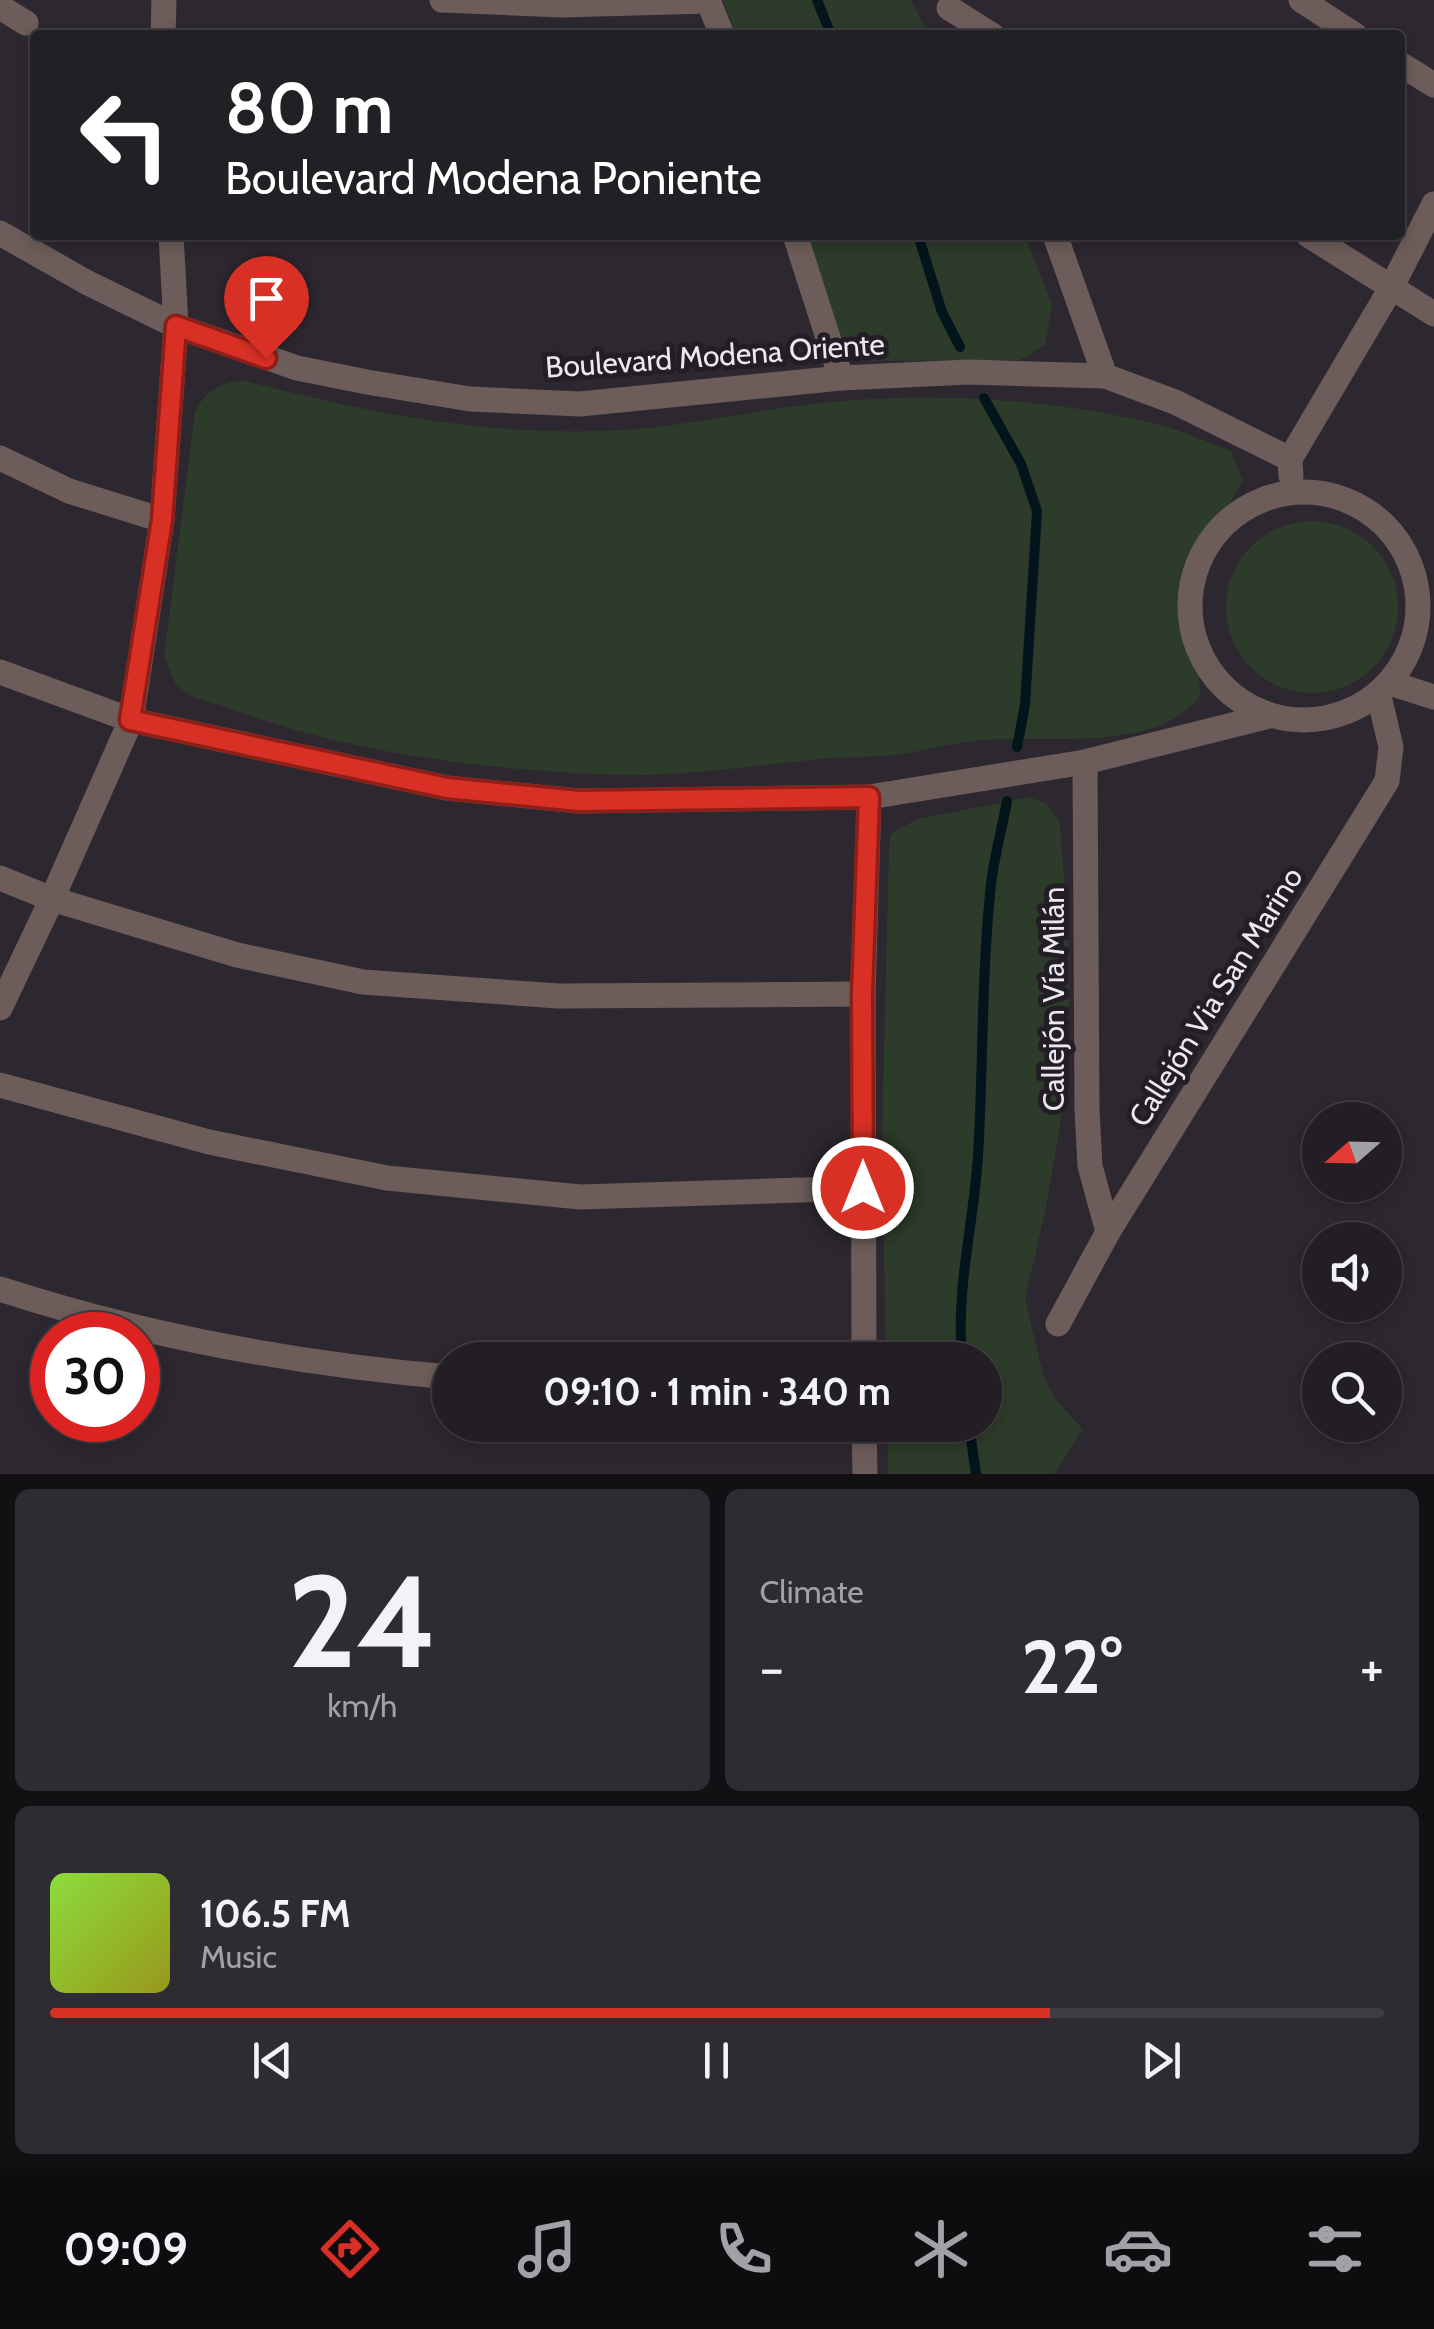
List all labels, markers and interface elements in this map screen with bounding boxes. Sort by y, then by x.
text: 80 m [225,65,393,151]
icon: left [60,70,190,200]
text: Boulevard Modena Poniente [225,151,762,205]
pin [224,256,309,359]
icon: arrive [239,271,294,326]
street label: Boulevard Modena Oriente [544,325,886,386]
street label: Callejón Via San Marino [1121,860,1310,1133]
street label: Callejón Vía Milán [1035,887,1072,1111]
north arrow [1302,1102,1402,1202]
map controls [1302,1102,1402,1442]
position arrow [811,1136,915,1240]
button: sound [1302,1222,1402,1322]
speed limit sign: 30 [30,1312,160,1442]
button: search [1302,1342,1402,1442]
text: 09:10 · 1 min · 340 m [543,1368,891,1415]
text: 24 [287,1542,437,1700]
text: Climate [760,1572,864,1611]
text: 22° [1021,1621,1122,1712]
text: − [760,1634,784,1701]
text: + [1360,1634,1384,1701]
text: km/h [327,1686,397,1725]
text: 106.5 FM [200,1890,351,1937]
text: Music [200,1937,277,1976]
icon: previous [245,2033,300,2088]
icon: pause [689,2033,744,2088]
icon: next [1134,2033,1189,2088]
icon: directions [315,2214,385,2284]
icon: music [512,2214,582,2284]
icon: phone [709,2214,779,2284]
icon: climate [906,2214,976,2284]
icon: car [1103,2214,1173,2284]
icon: filters [1300,2214,1370,2284]
text: 09:09 [64,2222,188,2276]

